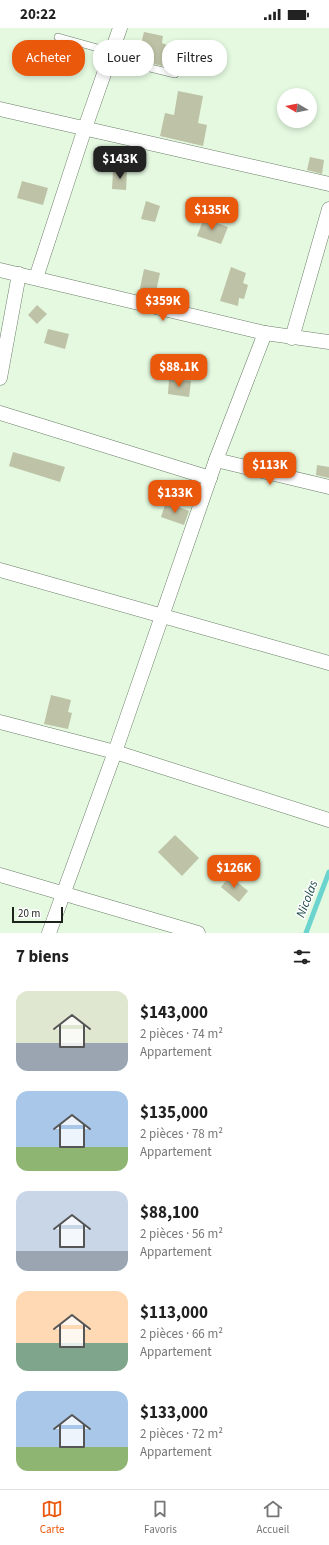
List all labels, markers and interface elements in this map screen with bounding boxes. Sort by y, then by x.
text: 20:22 [20,4,56,25]
chip: Acheter [12,40,85,76]
chip: Louer [93,40,154,76]
chip: Filtres [162,40,227,76]
north arrow [277,88,317,128]
map controls [277,88,317,128]
pin: $143K [92,146,148,180]
text: $143K [102,150,138,168]
pin: $135K [184,197,240,231]
text: $135K [194,201,230,219]
pin: $359K [135,288,191,322]
text: $359K [145,292,181,310]
pin: $88.1K [146,354,212,388]
text: $88.1K [159,358,199,376]
pin: $113K [242,452,298,486]
text: $113K [252,456,288,474]
pin: $133K [147,480,203,514]
text: $133K [157,484,193,502]
pin: $126K [206,855,262,889]
text: $126K [216,859,252,877]
water label: Nicolas [292,878,322,920]
scale bar [12,905,63,924]
text: 20 m [18,906,40,921]
text: 7 biens [16,945,69,969]
icon: filters [291,946,313,968]
text: $143,000 [140,1001,208,1025]
icon: home [48,1007,96,1055]
text: 2 pièces · 74 m² [140,1025,223,1043]
text: Appartement [140,1043,212,1061]
text: $135,000 [140,1101,208,1125]
icon: home [48,1107,96,1155]
text: 2 pièces · 78 m² [140,1125,223,1143]
text: Appartement [140,1143,212,1161]
text: $88,100 [140,1201,199,1225]
icon: home [48,1207,96,1255]
text: 2 pièces · 56 m² [140,1225,223,1243]
text: Appartement [140,1243,212,1261]
text: $113,000 [140,1301,208,1325]
icon: home [48,1307,96,1355]
text: 2 pièces · 66 m² [140,1325,223,1343]
text: Appartement [140,1343,212,1361]
text: $133,000 [140,1401,208,1425]
icon: home [48,1407,96,1455]
text: 2 pièces · 72 m² [140,1425,223,1443]
text: Appartement [140,1443,212,1461]
tab: Carte [40,1498,64,1537]
tab: Favoris [144,1498,177,1537]
tab: Accueil [256,1498,289,1537]

